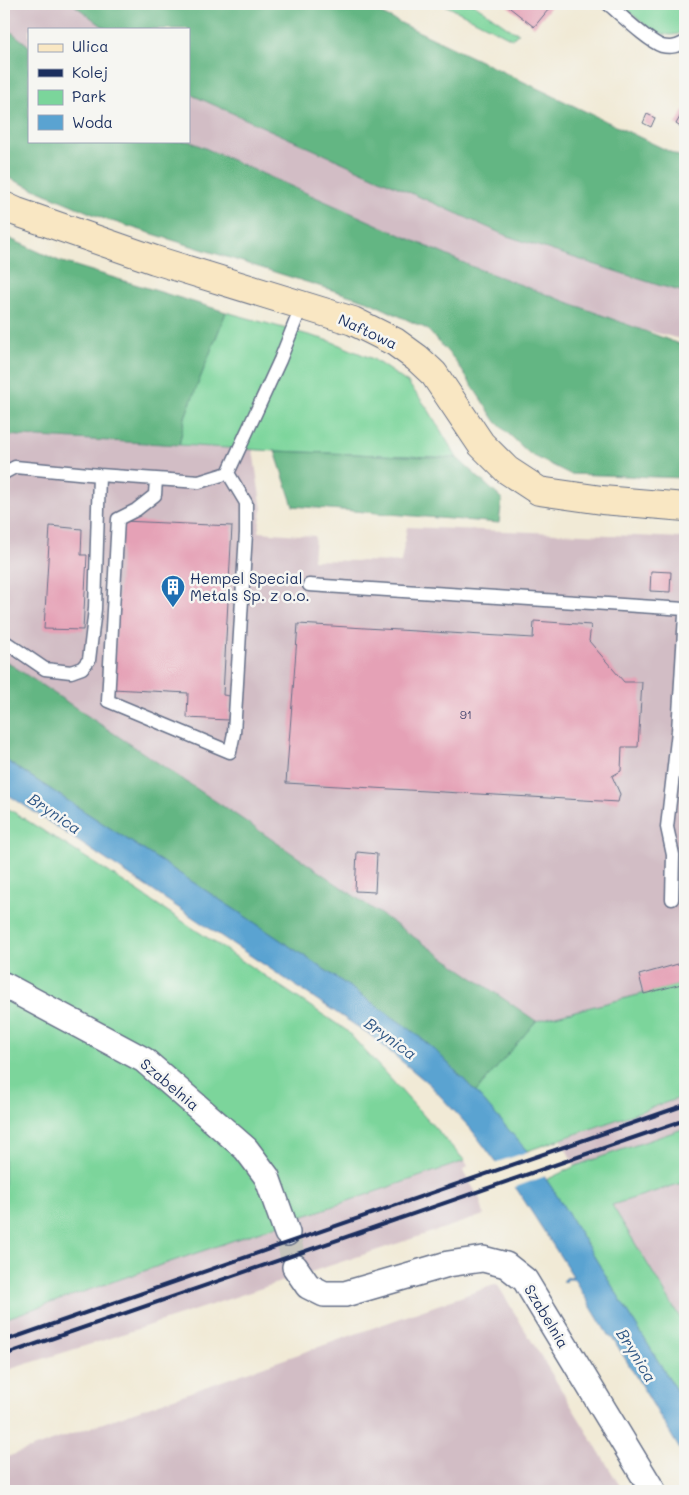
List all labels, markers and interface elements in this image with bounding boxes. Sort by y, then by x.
legend [28,28,190,142]
text: Ulica [72,36,109,56]
text: Kolej [72,62,108,82]
text: Park [72,86,106,106]
text: Woda [72,112,113,132]
street label: Naftowa [335,309,401,353]
place label: Hempel Special Metals Sp. z o.o. [190,568,310,605]
building icon: Hempel Special Metals Sp. z o.o. [160,574,186,608]
house number: 91 [460,706,472,722]
water label: Brynica [24,788,86,838]
water label: Brynica [361,1012,421,1064]
street label: Szabelnia [136,1054,204,1114]
street label: Szabelnia [520,1280,574,1352]
water label: Brynica [612,1324,662,1386]

